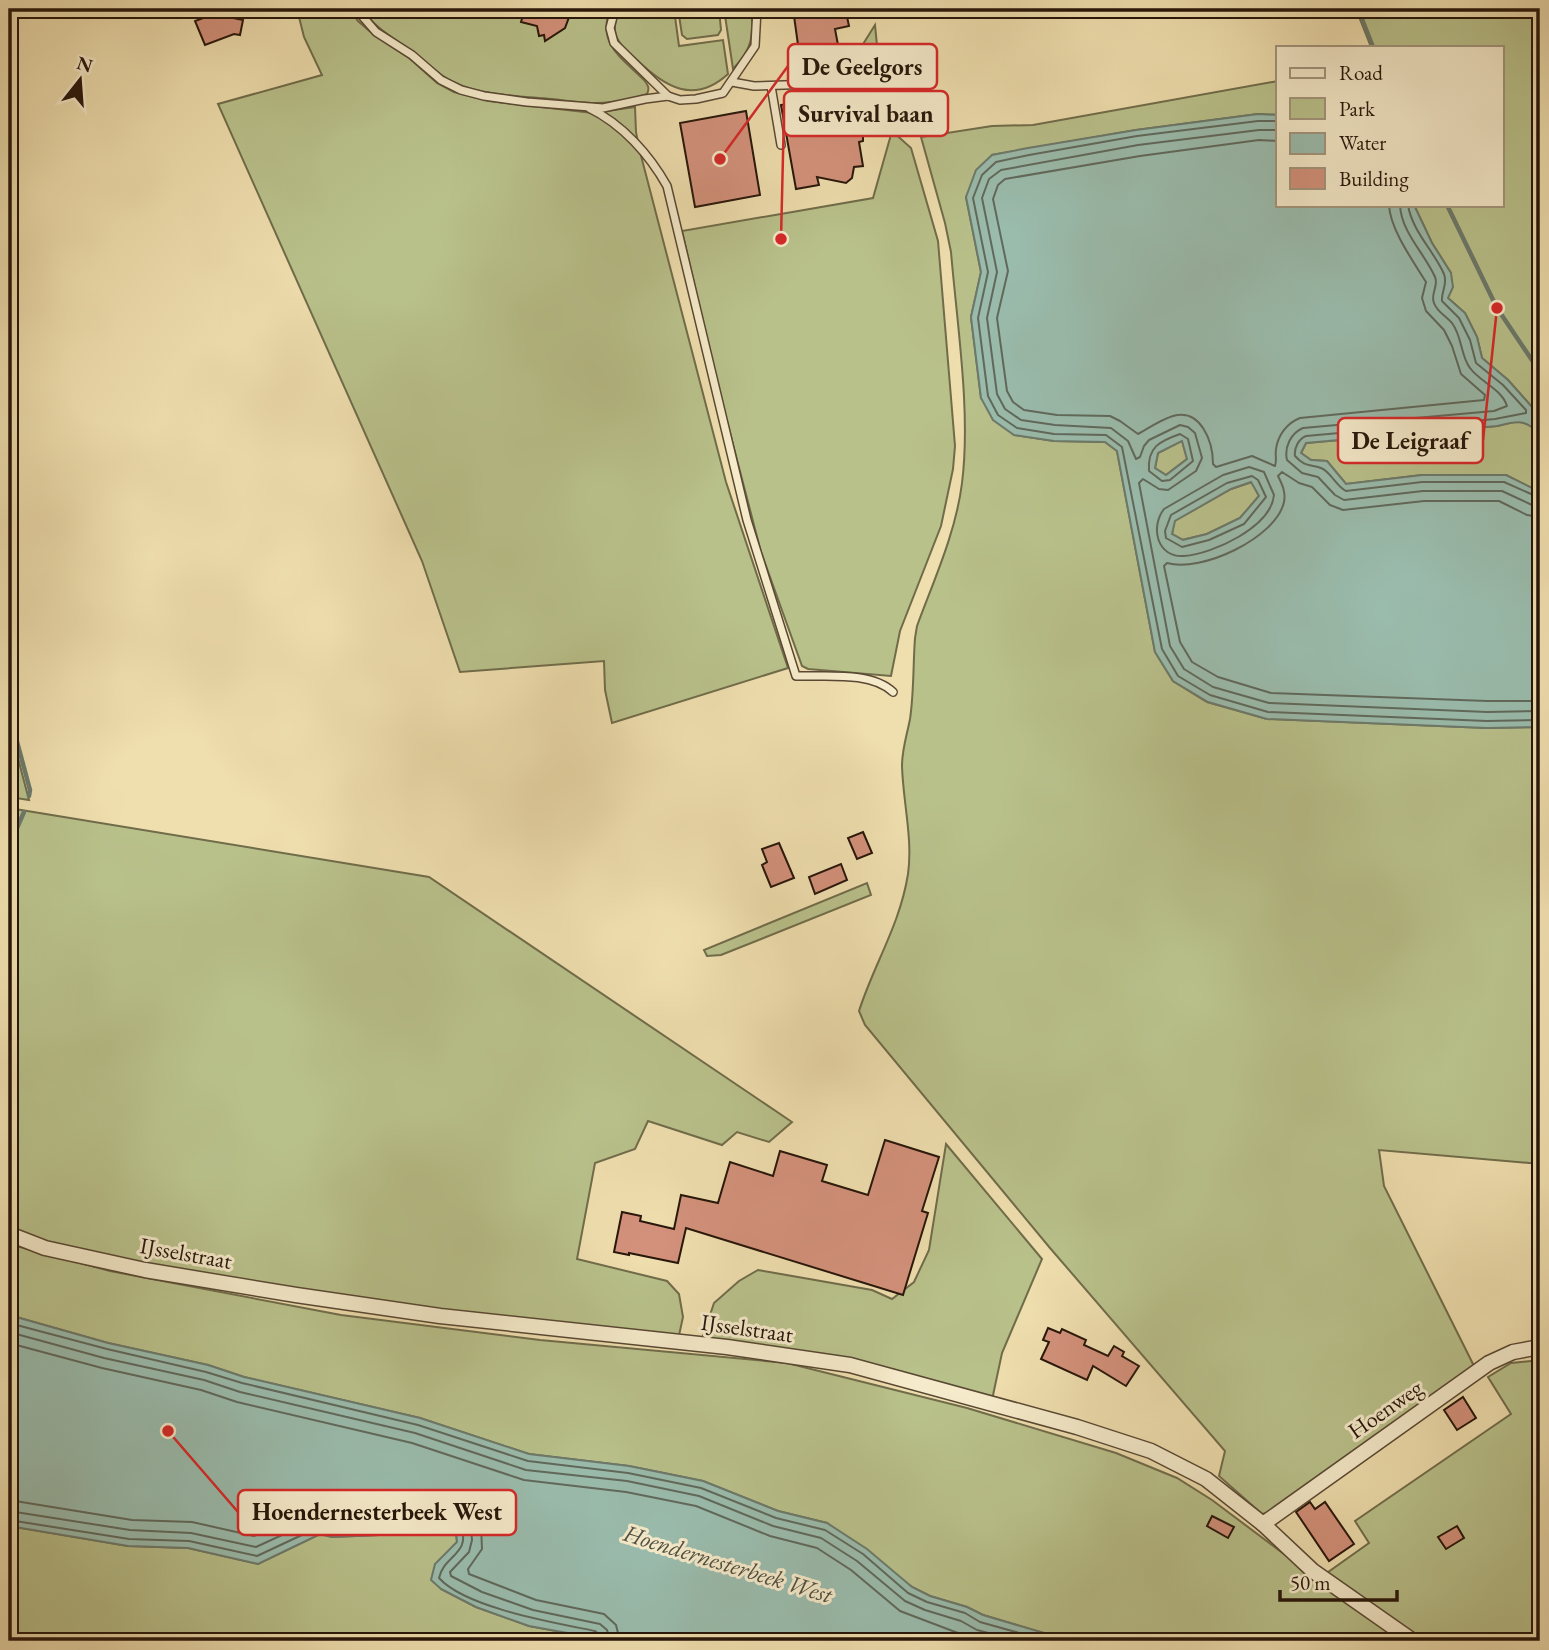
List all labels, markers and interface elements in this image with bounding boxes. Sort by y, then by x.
callout: De Geelgors [788,44,937,89]
north arrow [46,46,116,116]
legend [1276,46,1504,206]
text: N [74,50,96,79]
text: De Geelgors [802,51,922,83]
text: Road [1339,59,1383,86]
callout: Survival baan [784,91,948,136]
text: Park [1339,95,1376,122]
text: Survival baan [798,98,934,129]
text: Water [1339,129,1386,156]
text: Building [1339,165,1409,192]
callout: De Leigraaf [1338,418,1483,463]
text: De Leigraaf [1351,425,1472,457]
street label: IJsselstraat [138,1230,235,1276]
street label: IJsselstraat [699,1307,796,1349]
street label: Hoenweg [1342,1372,1429,1446]
callout: Hoendernesterbeek West [238,1490,516,1535]
text: Hoendernesterbeek West [252,1496,502,1527]
water label: Hoendernesterbeek West [619,1517,837,1610]
scale bar [1280,1559,1397,1603]
text: 50 m [1290,1569,1331,1596]

